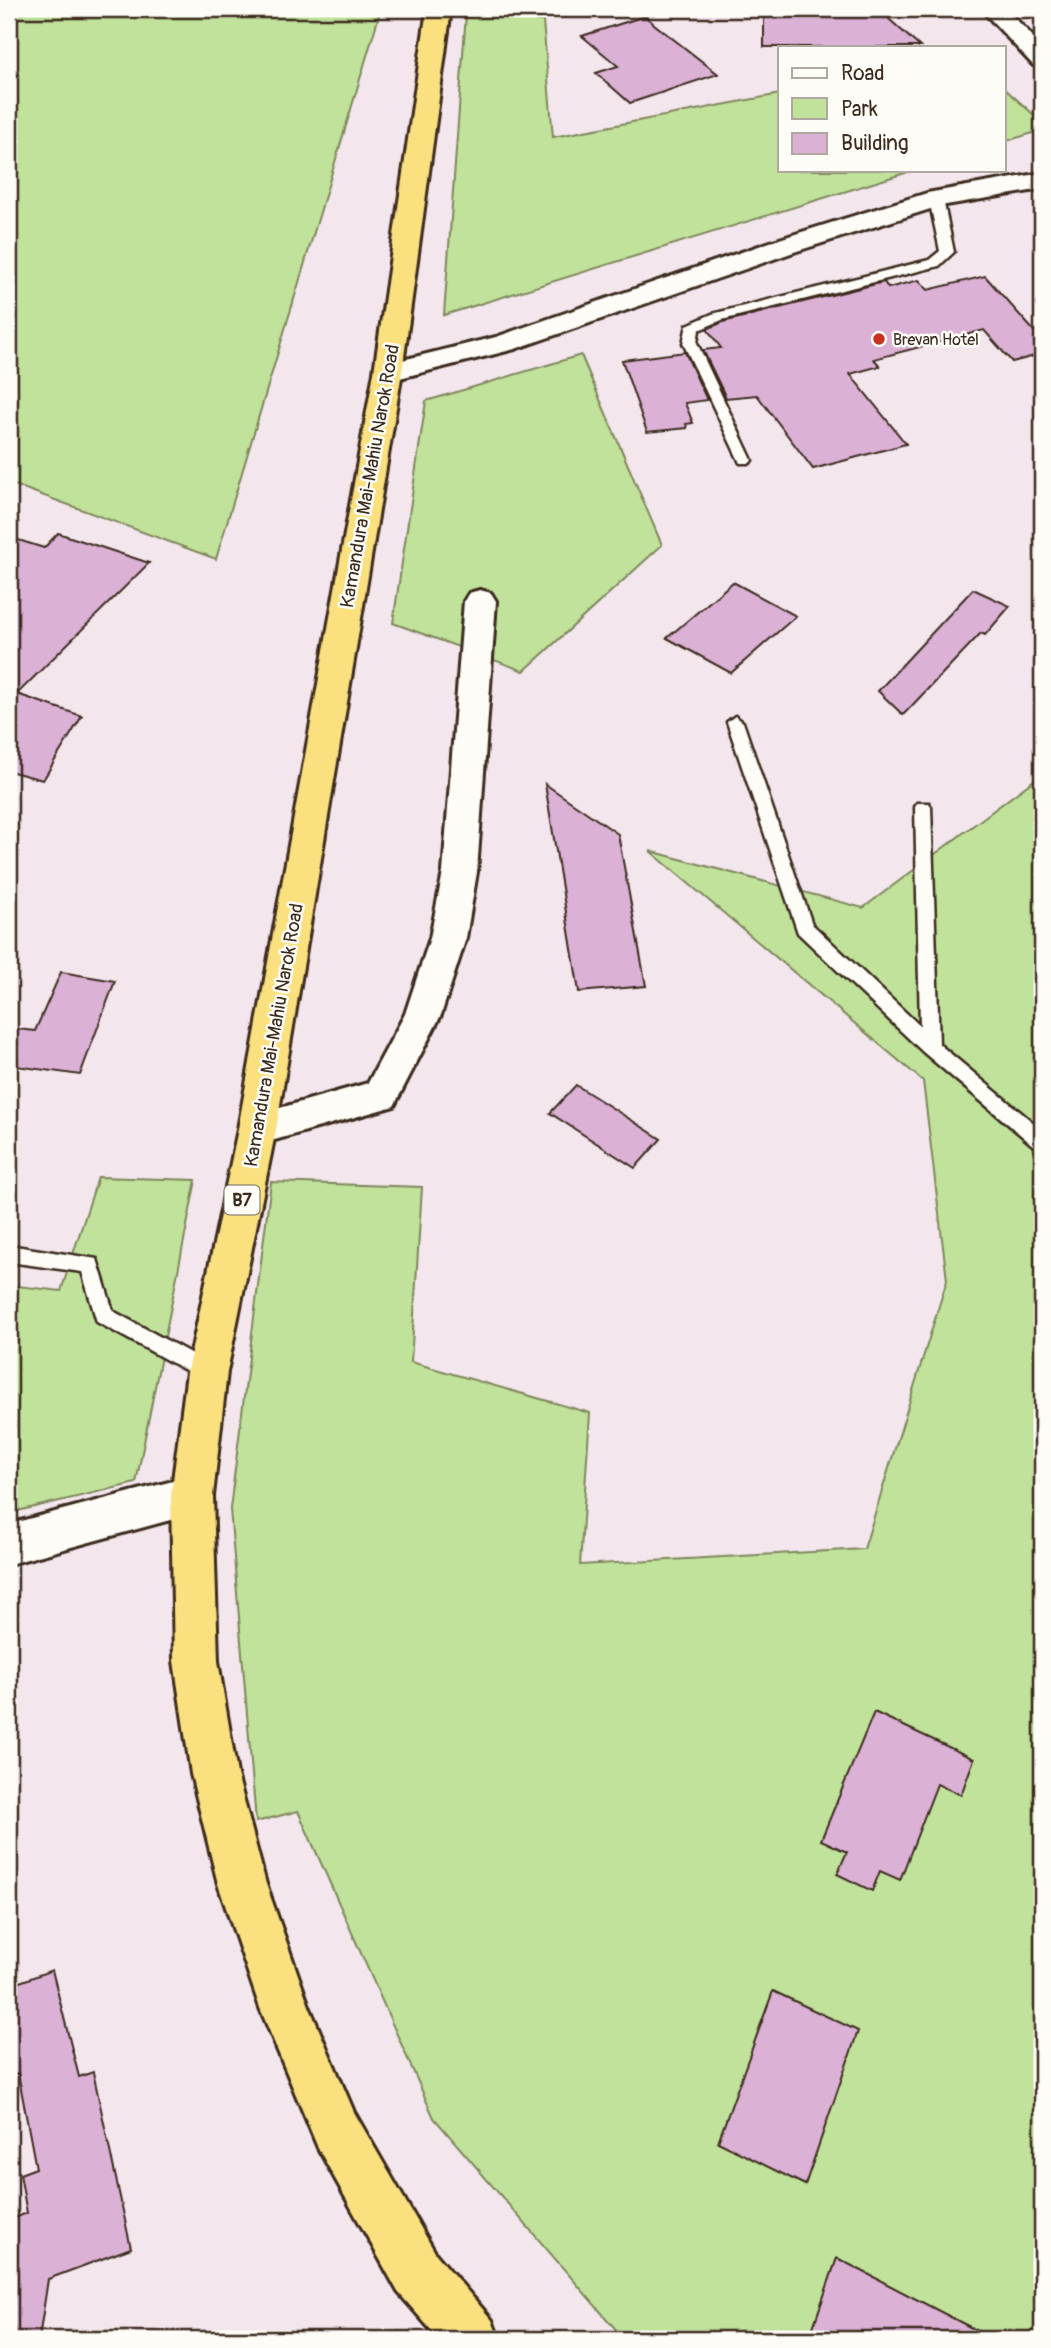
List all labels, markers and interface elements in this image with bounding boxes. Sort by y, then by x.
legend [778,46,1006,172]
text: Road [841,60,885,87]
text: Park [841,96,878,123]
text: Building [841,130,908,157]
place label: Brevan Hotel [893,330,979,350]
marker: Brevan Hotel [871,331,887,347]
street label: Kamandura Mai-Mahiu Narok Road [335,343,405,610]
street label: Kamandura Mai-Mahiu Narok Road [239,902,309,1169]
road number: B7 [224,1185,260,1214]

